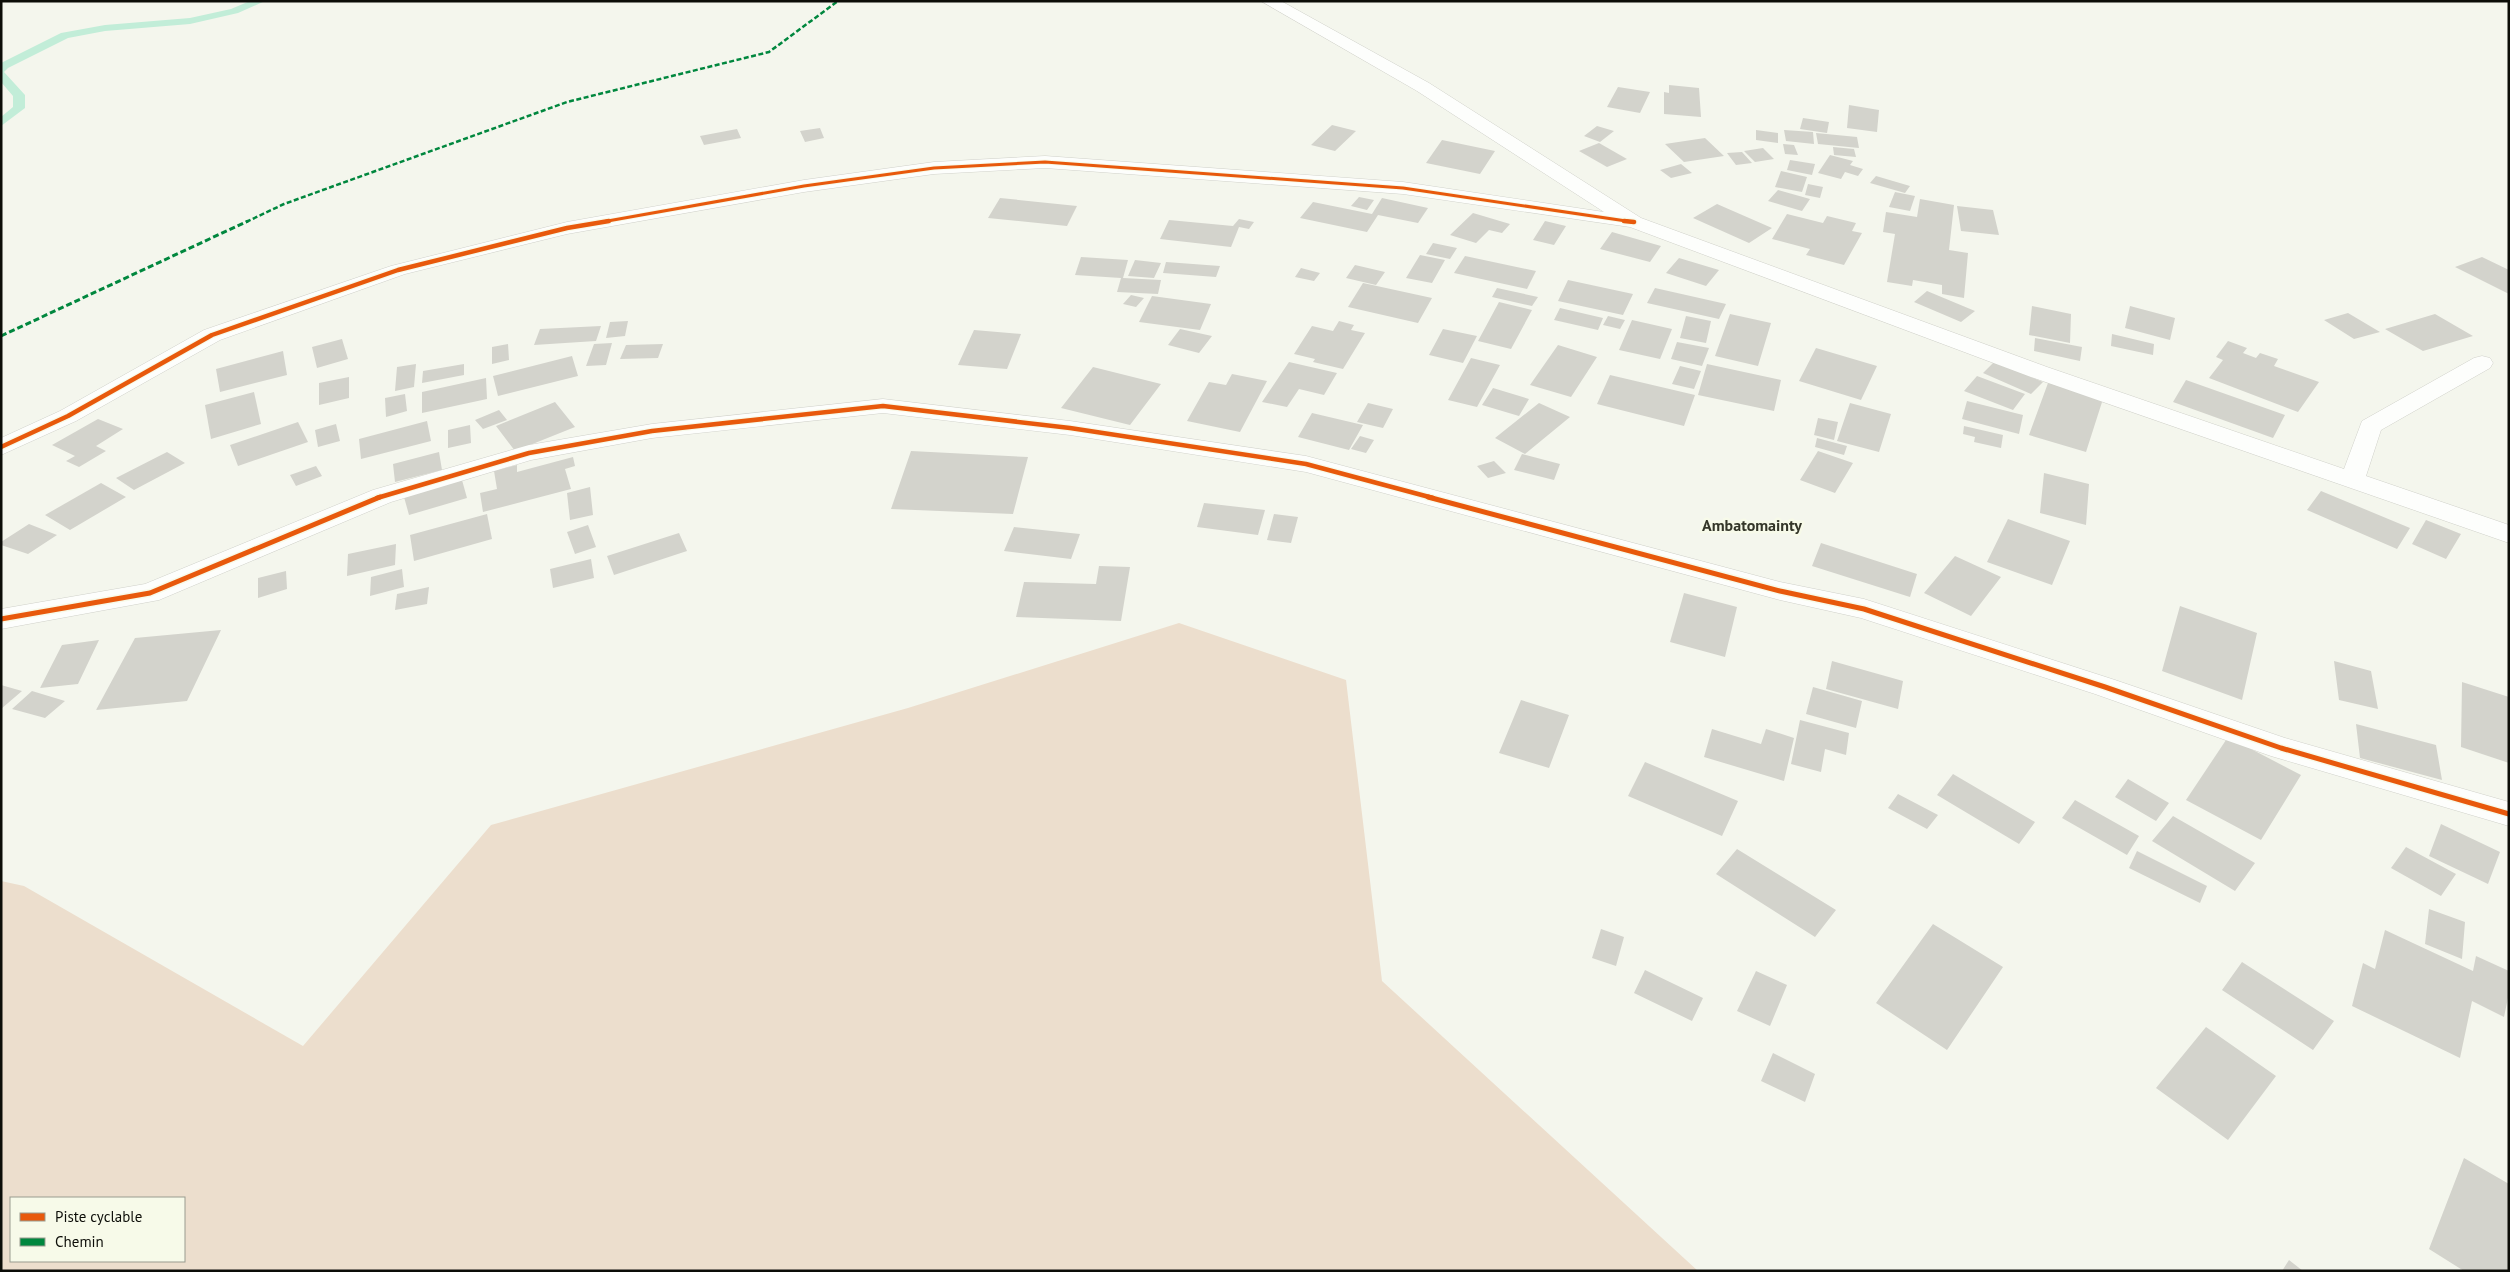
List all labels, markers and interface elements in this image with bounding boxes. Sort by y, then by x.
district label: Ambatomainty [1702,515,1802,535]
legend [10,1197,185,1262]
text: Piste cyclable [55,1207,142,1226]
text: Chemin [55,1232,104,1251]

